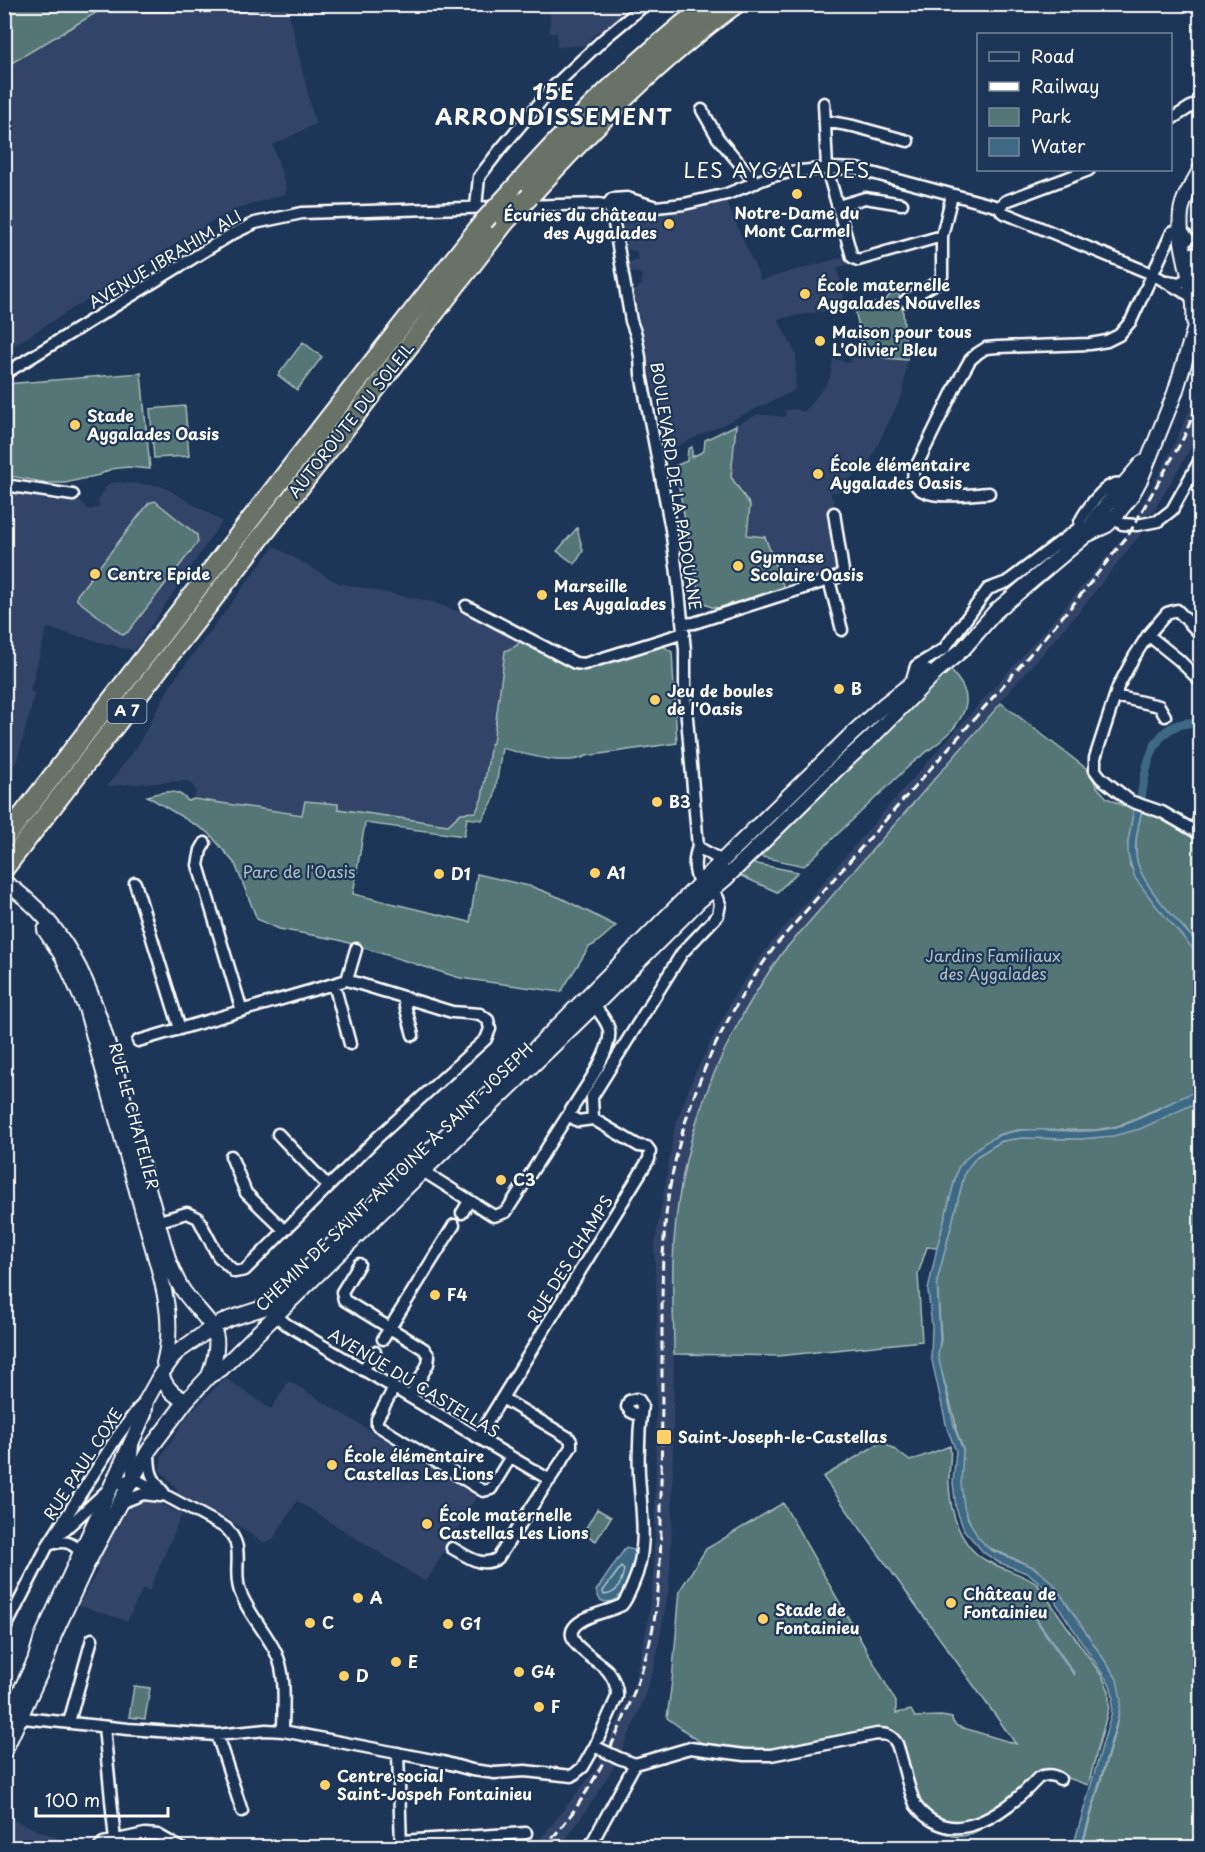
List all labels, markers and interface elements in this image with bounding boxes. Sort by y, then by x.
legend [977,33,1172,171]
text: Road [1031,42,1075,69]
text: Railway [1031,72,1099,99]
district label: 15E ARRONDISSEMENT [435,74,673,132]
text: Park [1031,102,1071,129]
text: Water [1031,132,1086,159]
district label: LES AYGALADES [683,155,871,185]
marker: Notre-Dame du Mont Carmel [790,187,804,201]
place label: Notre-Dame du Mont Carmel [734,200,860,242]
place label: Écuries du château des Aygalades [504,202,657,244]
street label: AVENUE IBRAHIM ALI [83,203,246,313]
marker: Écuries du château des Aygalades [662,217,676,231]
place label: École maternelle Aygalades Nouvelles [816,272,981,314]
marker: École maternelle Aygalades Nouvelles [798,287,812,301]
place label: Maison pour tous L'Olivier Bleu [832,319,972,361]
marker: Maison pour tous L'Olivier Bleu [813,334,827,348]
street label: AUTOROUTE DU SOLEIL [282,336,419,502]
street label: BOULEVARD DE LA PADOUANE [645,360,708,612]
place label: Stade Aygalades Oasis [86,403,219,445]
marker: Stade Aygalades Oasis [68,418,82,432]
place label: École élémentaire Aygalades Oasis [829,452,970,494]
marker: École élémentaire Aygalades Oasis [811,467,825,481]
place label: Gymnase Scolaire Oasis [750,544,864,586]
marker: Gymnase Scolaire Oasis [731,559,745,573]
place label: Centre Epide [107,561,211,585]
marker: Centre Epide [88,567,102,581]
place label: Marseille Les Aygalades [554,573,667,615]
marker: Marseille Les Aygalades [535,588,549,602]
place label: B [851,676,862,700]
place label: Jeu de boules de l'Oasis [667,678,773,720]
marker: B [832,682,846,696]
marker: Jeu de boules de l'Oasis [648,693,662,707]
road number: A 7 [108,699,146,723]
place label: B3 [669,789,690,813]
marker: B3 [650,795,664,809]
park label: Parc de l'Oasis [243,859,355,883]
place label: A1 [607,860,626,884]
place label: D1 [451,861,471,885]
marker: A1 [588,866,602,880]
marker: D1 [432,867,446,881]
park label: Jardins Familiaux des Aygalades [925,943,1061,985]
street label: CHEMIN DE SAINT-ANTOINE À SAINT-JOSEPH [249,1037,537,1316]
street label: RUE LE CHATELIER [104,1040,166,1192]
place label: C3 [513,1167,535,1191]
marker: C3 [494,1173,508,1187]
street label: RUE DES CHAMPS [520,1190,618,1327]
place label: F4 [447,1282,467,1306]
marker: F4 [428,1288,442,1302]
street label: AVENUE DU CASTELLAS [325,1321,505,1443]
street label: RUE PAUL COXE [37,1403,128,1524]
place label: Saint-Joseph-le-Castellas [678,1424,887,1448]
marker: Saint-Joseph-le-Castellas [655,1428,673,1446]
place label: École élémentaire Castellas Les Lions [344,1443,494,1485]
marker: École élémentaire Castellas Les Lions [325,1458,339,1472]
place label: École maternelle Castellas Les Lions [439,1502,589,1544]
marker: École maternelle Castellas Les Lions [420,1517,434,1531]
place label: Château de Fontainieu [963,1581,1057,1623]
place label: A [370,1585,383,1609]
marker: A [351,1591,365,1605]
marker: Château de Fontainieu [944,1596,958,1610]
place label: Stade de Fontainieu [775,1597,860,1639]
place label: C [322,1610,334,1634]
place label: G1 [460,1611,481,1635]
marker: Stade de Fontainieu [756,1612,770,1626]
marker: C [303,1616,317,1630]
marker: G1 [441,1617,455,1631]
place label: E [408,1649,418,1673]
marker: E [389,1655,403,1669]
place label: G4 [531,1659,555,1683]
place label: D [356,1663,369,1687]
marker: G4 [512,1665,526,1679]
marker: D [337,1669,351,1683]
place label: F [551,1694,560,1718]
marker: F [532,1700,546,1714]
place label: Centre social Saint-Jospeh Fontainieu [337,1763,532,1805]
marker: Centre social Saint-Jospeh Fontainieu [318,1778,332,1792]
scale bar [36,1780,168,1818]
text: 100 m [45,1786,100,1813]

